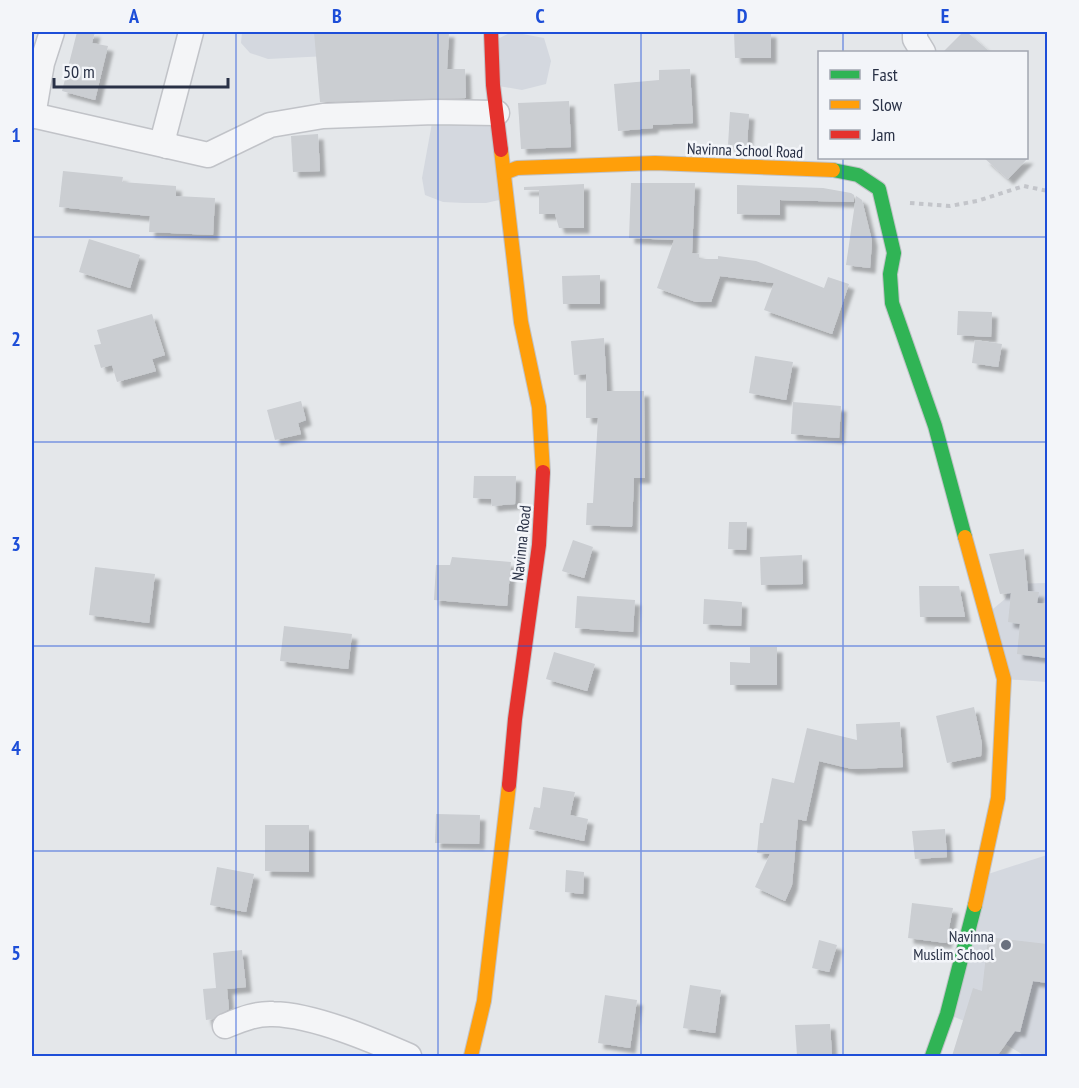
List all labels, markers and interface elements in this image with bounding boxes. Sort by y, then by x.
text: A [128,3,140,29]
text: B [332,3,342,29]
text: C [535,3,545,29]
text: D [737,3,748,29]
text: E [941,3,949,29]
scale bar [54,51,228,89]
legend [818,51,1028,159]
text: 50 m [63,60,95,83]
text: Fast [872,63,898,86]
text: Slow [872,93,903,116]
text: 1 [11,122,21,148]
text: Jam [871,123,895,146]
street label: Navinna School Road [687,138,804,162]
text: 2 [11,326,21,352]
street label: Navinna Road [507,504,535,582]
text: 3 [11,531,21,557]
text: 4 [11,735,21,761]
place label: Navinna Muslim School [913,926,994,964]
marker: Navinna Muslim School [999,938,1013,952]
text: 5 [11,940,21,966]

